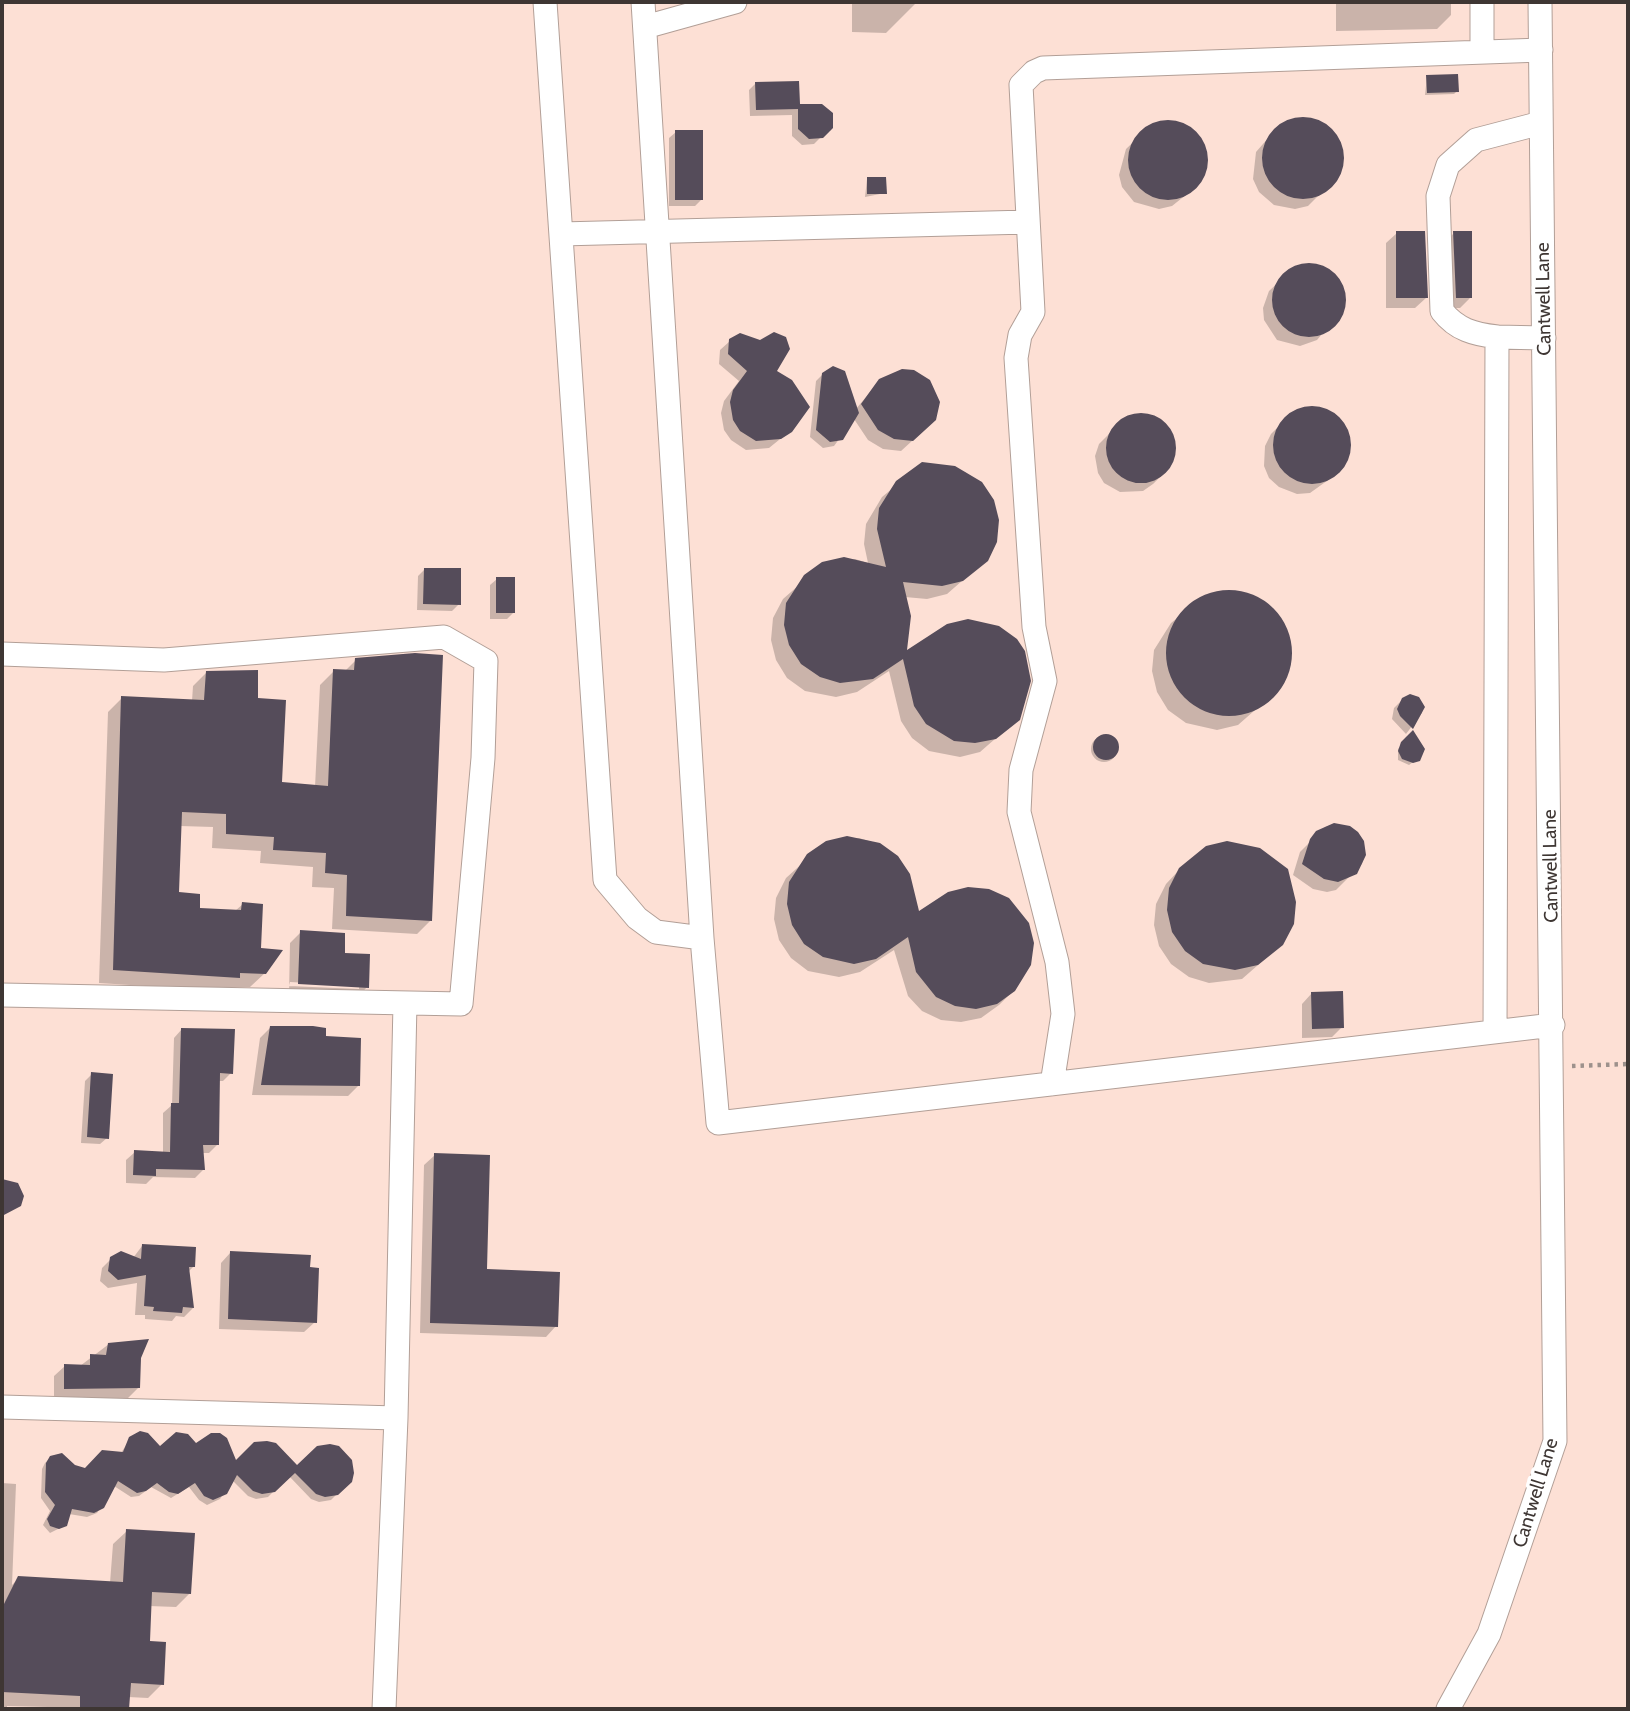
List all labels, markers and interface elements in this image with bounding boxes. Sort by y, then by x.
street label: Cantwell Lane [1532,242,1556,356]
street label: Cantwell Lane [1539,809,1563,923]
street label: Cantwell Lane [1509,1435,1563,1551]

